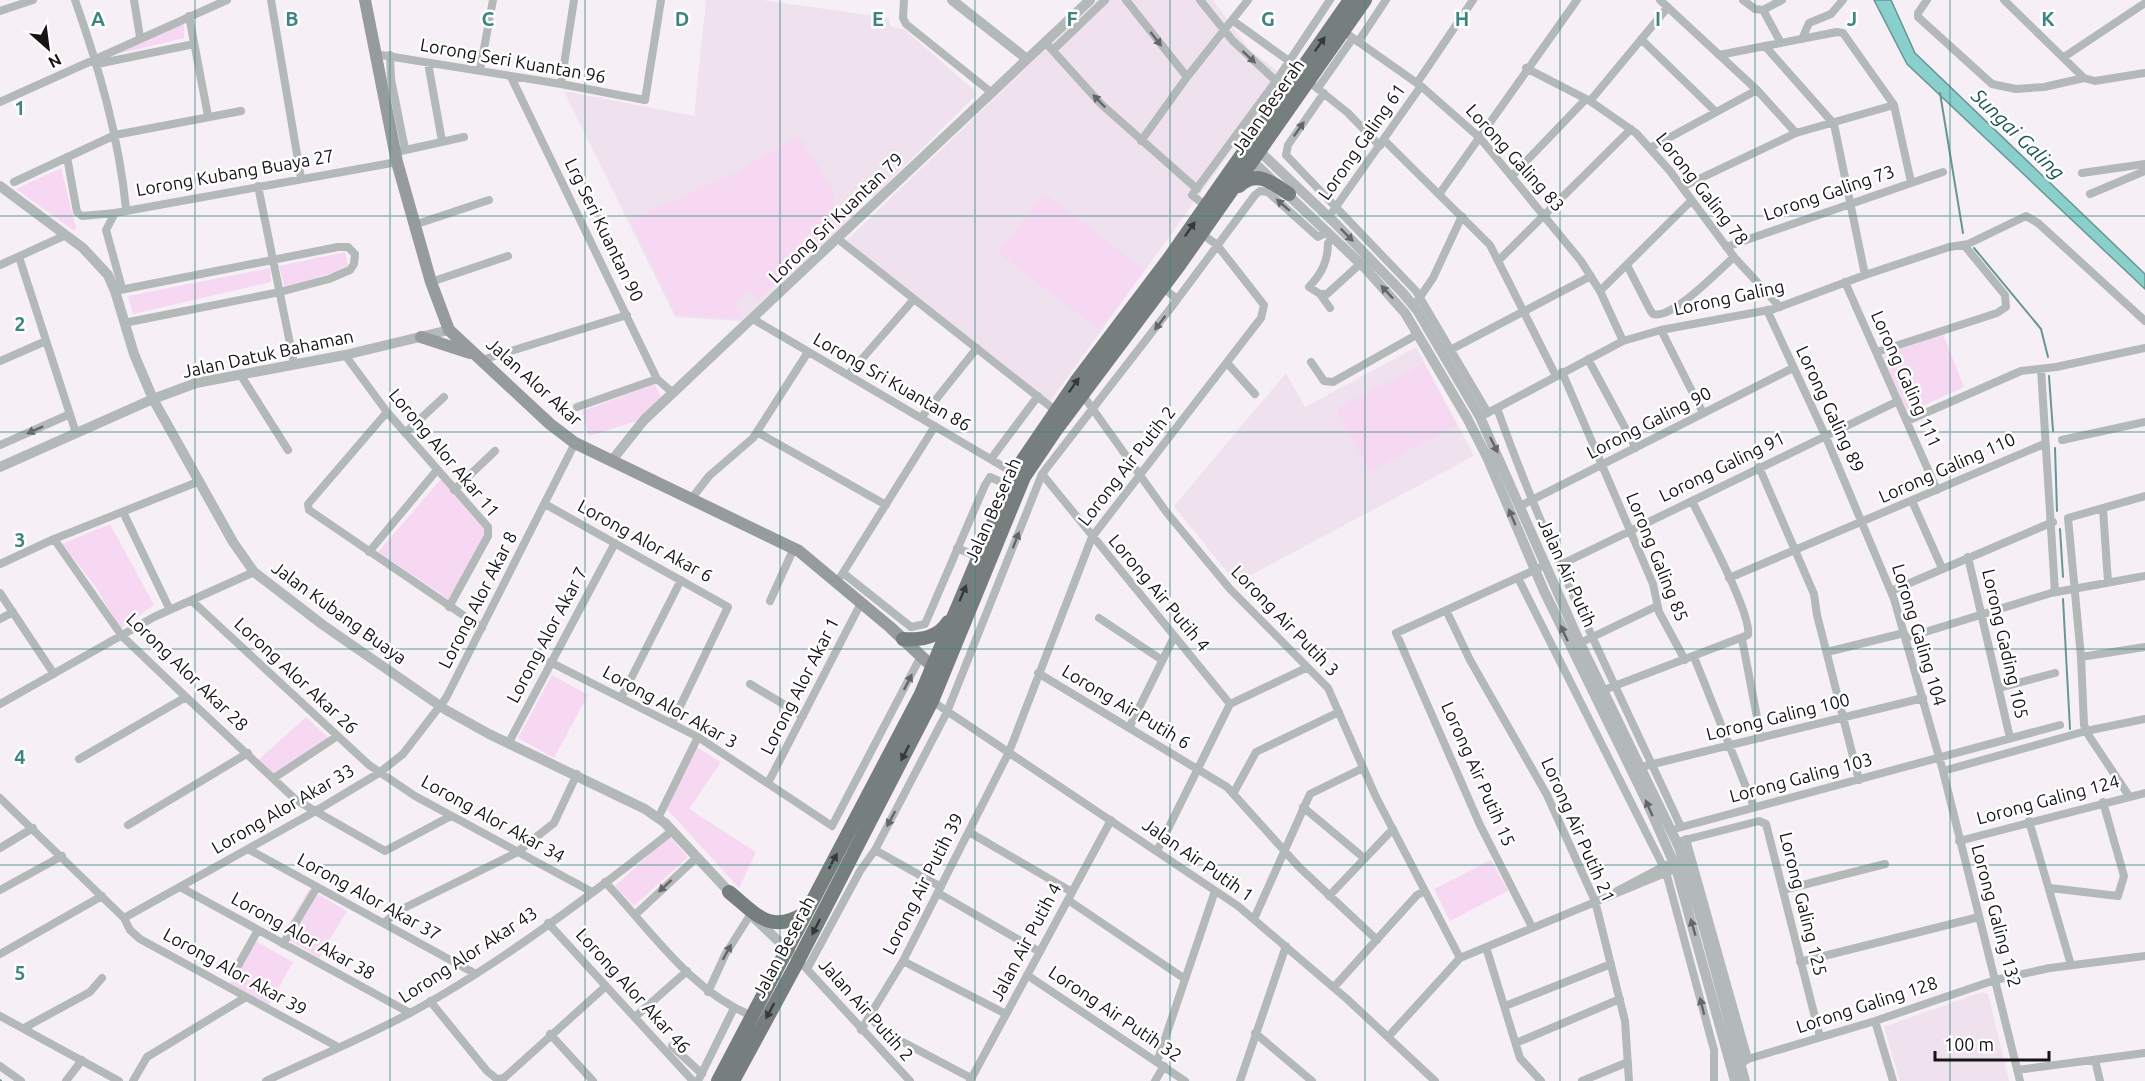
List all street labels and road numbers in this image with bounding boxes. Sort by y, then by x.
street label: Lorong Seri Kuantan 96 [419,34,608,86]
street label: Jalan Beserah [1227,55,1307,158]
street label: Lorong Galing 61 [1314,80,1409,203]
street label: Lorong Galing 83 [1462,100,1569,215]
street label: Lorong Galing 78 [1653,128,1753,249]
street label: Lorong Kubang Buaya 27 [134,145,335,199]
street label: Lorong Sri Kuantan 79 [764,148,906,286]
street label: Lrg Seri Kuantan 90 [562,155,648,304]
street label: Lorong Galing 73 [1761,160,1897,224]
street label: Lorong Galing [1672,276,1786,319]
street label: Lorong Galing 111 [1868,307,1946,450]
street label: Jalan Datuk Bahaman [180,325,355,381]
street label: Lorong Sri Kuantan 86 [810,328,975,434]
street label: Jalan Alor Akar [483,333,587,429]
street label: Lorong Galing 89 [1793,342,1869,475]
street label: Lorong Galing 90 [1583,382,1714,462]
street label: Lorong Alor Akar 11 [385,384,504,520]
street label: Lorong Air Putih 2 [1073,402,1179,529]
street label: Lorong Galing 91 [1656,427,1788,505]
street label: Lorong Galing 110 [1875,428,2018,506]
street label: Jalan Beserah [960,454,1024,565]
street label: Lorong Galing 85 [1623,489,1693,624]
street label: Lorong Alor Akar 6 [575,495,716,585]
street label: Jalan Air Putih [1535,515,1601,630]
street label: Lorong Alor Akar 8 [434,528,520,671]
street label: Lorong Air Putih 4 [1105,530,1214,655]
street label: Jalan Kubang Buaya [269,557,411,668]
street label: Lorong Air Putih 3 [1228,561,1344,680]
street label: Lorong Galing 104 [1889,561,1951,708]
street label: Lorong Alor Akar 7 [502,563,590,706]
street label: Lorong Gading 105 [1979,567,2033,721]
street label: Lorong Alor Akar 28 [123,608,253,734]
street label: Lorong Alor Akar 26 [231,613,362,737]
street label: Lorong Alor Akar 1 [756,614,842,757]
street label: Lorong Air Putih 6 [1059,660,1194,752]
street label: Lorong Alor Akar 3 [600,661,741,751]
street label: Lorong Galing 100 [1704,689,1852,744]
street label: Lorong Air Putih 15 [1438,698,1520,849]
street label: Lorong Galing 103 [1727,748,1874,806]
street label: Lorong Air Putih 21 [1538,754,1620,905]
street label: Lorong Alor Akar 33 [208,759,357,857]
street label: Lorong Alor Akar 34 [418,770,569,866]
street label: Lorong Galing 124 [1974,770,2121,828]
street label: Lorong Air Putih 39 [878,810,966,958]
street label: Jalan Air Putih 1 [1139,814,1258,905]
street label: Lorong Galing 125 [1776,830,1831,978]
street label: Lorong Galing 132 [1968,842,2026,989]
street label: Lorong Alor Akar 37 [294,848,445,944]
street label: Jalan Air Putih 4 [986,879,1065,1004]
street label: Lorong Alor Akar 38 [228,887,379,983]
street label: Jalan Beserah [748,892,818,1001]
street label: Lorong Alor Akar 43 [395,902,540,1006]
street label: Lorong Alor Akar 39 [160,923,311,1019]
street label: Lorong Alor Akar 46 [572,924,695,1057]
street label: Jalan Air Putih 2 [816,954,918,1065]
street label: Lorong Air Putih 32 [1045,961,1186,1065]
street label: Lorong Galing 128 [1794,972,1940,1036]

